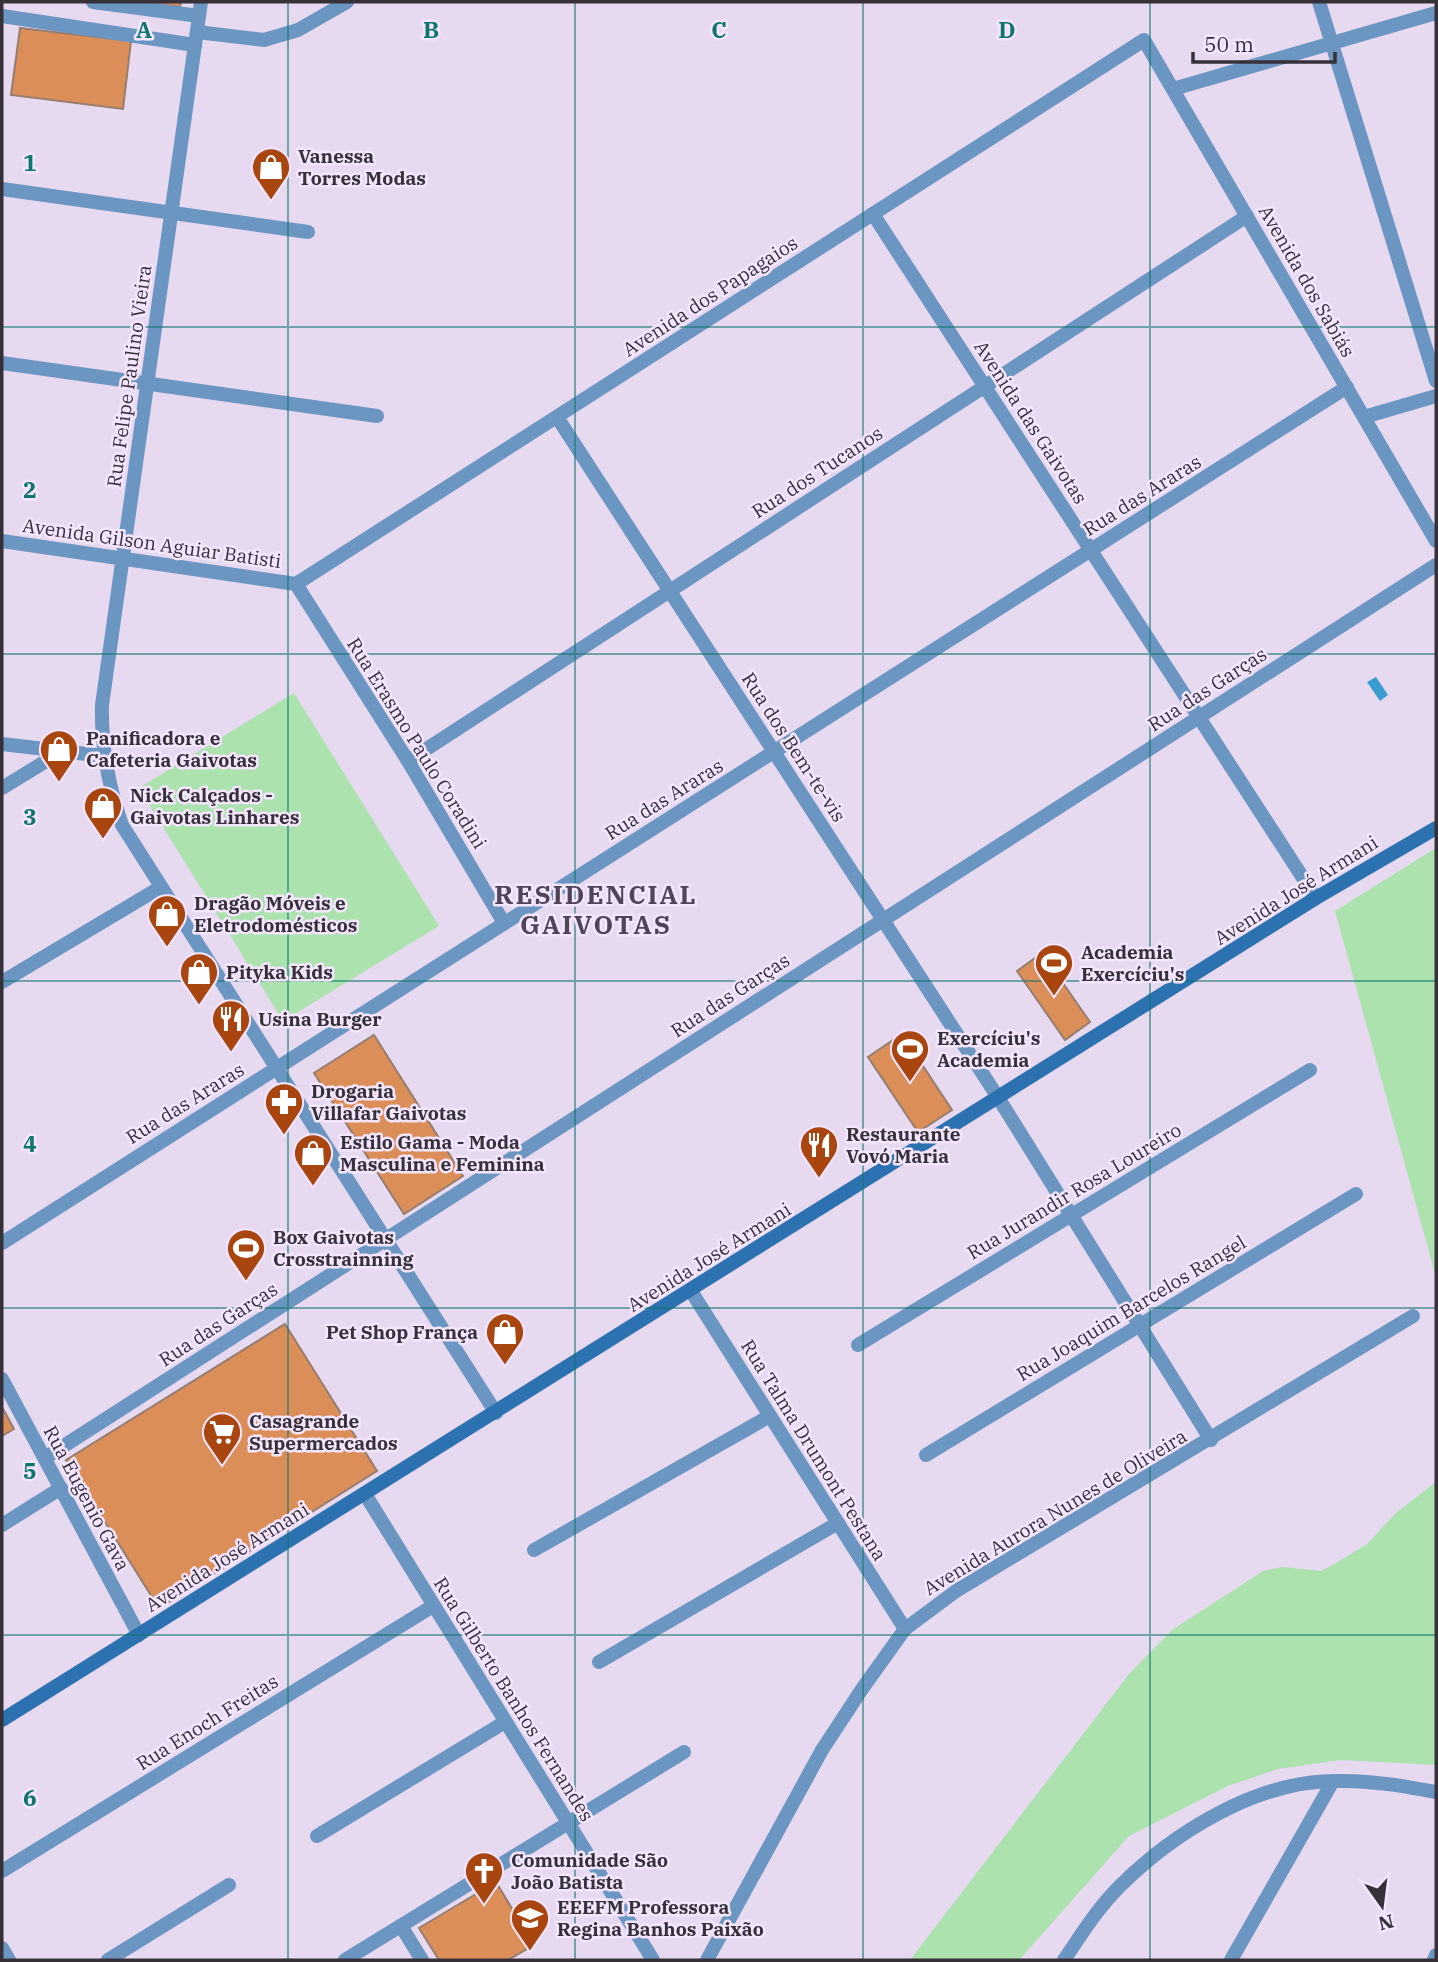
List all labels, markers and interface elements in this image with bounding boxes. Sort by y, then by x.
text: A [136,14,152,44]
text: B [423,14,439,44]
text: C [711,14,727,44]
text: D [998,14,1016,44]
scale bar [1193,21,1335,65]
text: 50 m [1204,30,1254,58]
place label: Vanessa Torres Modas [298,144,426,190]
shop icon: Vanessa Torres Modas [250,146,292,201]
text: 1 [23,147,37,177]
street label: Avenida dos Sabiás [1254,201,1360,361]
street label: Avenida dos Papagaios [618,230,802,362]
street label: Rua Felipe Paulino Vieira [102,263,156,489]
street label: Avenida das Gaivotas [969,336,1093,508]
street label: Rua dos Tucanos [747,421,887,523]
street label: Rua das Araras [1079,449,1205,541]
text: 2 [23,474,37,504]
street label: Avenida Gilson Aguiar Batisti [21,513,283,573]
street label: Rua Erasmo Paulo Coradini [342,633,492,853]
street label: Rua das Garças [1143,642,1271,736]
street label: Rua dos Bem-te-vis [737,668,851,826]
place label: Panificadora e Cafeteria Gaivotas [86,726,257,772]
shop icon: Panificadora e Cafeteria Gaivotas [38,728,80,783]
street label: Rua das Araras [601,753,727,845]
place label: Nick Calçados - Gaivotas Linhares [130,783,299,829]
shop icon: Nick Calçados - Gaivotas Linhares [82,785,124,840]
text: 3 [23,801,37,831]
street label: Avenida José Armani [1210,830,1382,950]
district label: RESIDENCIAL GAIVOTAS [494,877,698,941]
place label: Dragão Móveis e Eletrodomésticos [194,891,357,937]
shop icon: Dragão Móveis e Eletrodomésticos [146,893,188,948]
place label: Academia Exercíciu's [1081,940,1184,986]
sports icon: Academia Exercíciu's [1033,942,1075,997]
street label: Rua das Garças [666,948,794,1042]
shop icon: Pityka Kids [178,951,220,1006]
place label: Pityka Kids [226,960,333,984]
restaurant icon: Usina Burger [210,998,252,1053]
place label: Usina Burger [258,1007,382,1031]
place label: Exercíciu's Academia [937,1026,1040,1072]
sports icon: Exercíciu's Academia [889,1028,931,1083]
street label: Rua das Araras [122,1057,248,1149]
place label: Drogaria Villafar Gaivotas [311,1079,466,1125]
pharmacy icon: Drogaria Villafar Gaivotas [263,1081,305,1136]
street label: Rua Jurandir Rosa Loureiro [963,1117,1185,1265]
place label: Restaurante Vovó Maria [846,1122,961,1168]
restaurant icon: Restaurante Vovó Maria [798,1124,840,1179]
text: 4 [23,1128,37,1158]
place label: Estilo Gama - Moda Masculina e Feminina [340,1130,545,1176]
shop icon: Estilo Gama - Moda Masculina e Feminina [292,1132,334,1187]
street label: Avenida José Armani [623,1197,795,1317]
place label: Box Gaivotas Crosstrainning [273,1225,414,1271]
sports icon: Box Gaivotas Crosstrainning [225,1227,267,1282]
street label: Rua Joaquim Barcelos Rangel [1012,1230,1250,1386]
street label: Rua das Garças [154,1277,282,1371]
shop icon: Pet Shop França [484,1311,526,1366]
place label: Pet Shop França [326,1320,478,1344]
street label: Rua Talma Drumont Pestana [736,1335,892,1565]
place label: Casagrande Supermercados [249,1409,398,1455]
supermarket icon: Casagrande Supermercados [201,1411,243,1466]
street label: Rua Eugenio Gava [39,1421,135,1575]
street label: Avenida Aurora Nunes de Oliveira [919,1424,1191,1600]
text: 5 [23,1455,37,1485]
street label: Avenida José Armani [141,1497,313,1617]
street label: Rua Gilberto Banhos Fernandes [429,1572,599,1826]
street label: Rua Enoch Freitas [132,1669,282,1775]
text: 6 [23,1782,37,1812]
place label: Comunidade São João Batista [511,1848,668,1894]
church icon: Comunidade São João Batista [463,1850,505,1905]
north arrow [1347,1871,1417,1941]
place label: EEEFM Professora Regina Banhos Paixão [557,1895,764,1941]
school or university icon: EEEFM Professora Regina Banhos Paixão [509,1897,551,1952]
text: N [1376,1909,1396,1936]

